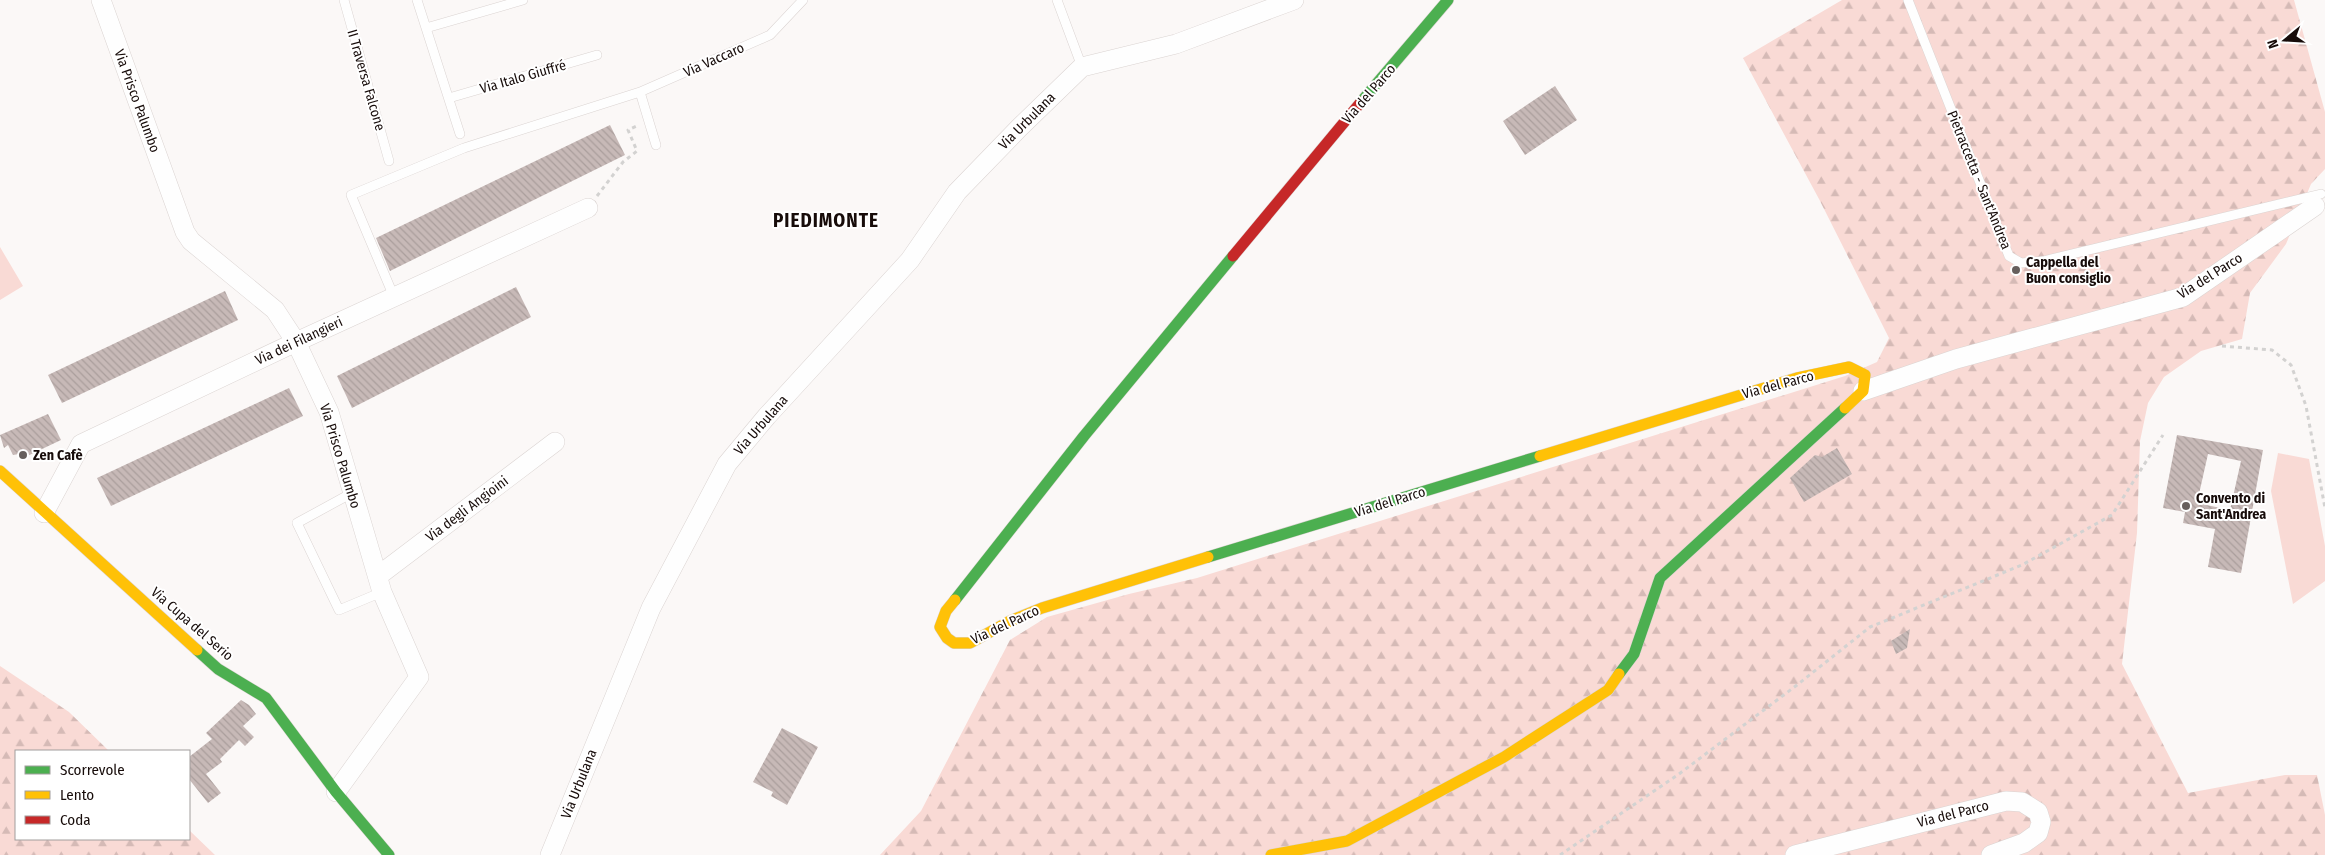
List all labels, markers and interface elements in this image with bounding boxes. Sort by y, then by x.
north arrow [2260,15,2310,65]
street label: II Traversa Falcone [343,27,389,133]
text: N [2264,37,2282,50]
street label: Via Vaccaro [681,39,747,81]
street label: Via Prisco Palumbo [110,47,164,155]
street label: Via Italo Giuffré [478,57,568,97]
street label: Via del Parco [1339,61,1399,127]
street label: Via Urbulana [995,89,1059,153]
street label: Pietraccetta - Sant'Andrea [1943,108,2015,252]
district label: PIEDIMONTE [773,209,879,232]
street label: Via del Parco [2174,249,2246,303]
place label: Cappella del Buon consiglio [2026,254,2112,287]
marker: Cappella del Buon consiglio [2010,264,2022,276]
street label: Via dei Filangieri [253,313,345,369]
street label: Via del Parco [1740,367,1816,403]
street label: Via Urbulana [731,392,792,458]
street label: Via Prisco Palumbo [316,402,364,510]
place label: Zen Cafè [33,447,83,464]
marker: Zen Cafè [17,449,29,461]
street label: Via degli Angioini [422,472,512,546]
street label: Via del Parco [1352,483,1428,521]
place label: Convento di Sant'Andrea [2196,490,2266,523]
marker: Convento di Sant'Andrea [2180,500,2192,512]
street label: Via Cupa del Serio [147,584,237,664]
street label: Via del Parco [968,602,1042,648]
street label: Via Urbulana [557,747,601,821]
legend [15,750,190,840]
text: Scorrevole [60,761,125,779]
text: Lento [60,786,94,804]
street label: Via del Parco [1915,797,1991,831]
text: Coda [60,811,91,829]

